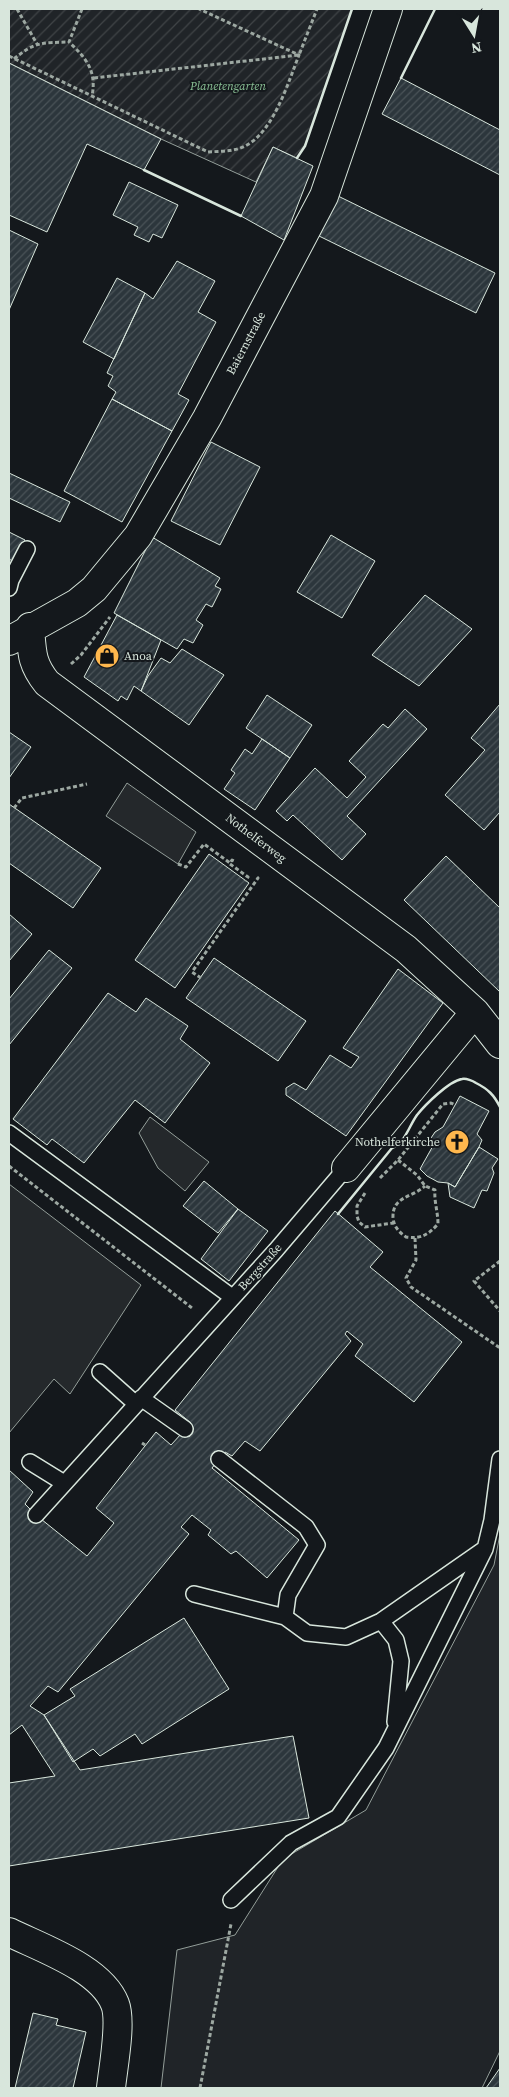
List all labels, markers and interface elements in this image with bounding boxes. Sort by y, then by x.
north arrow [449,10,499,60]
text: N [470,37,483,59]
park label: Planetengarten [189,78,266,94]
street label: Baiernstraße [223,309,269,377]
shop icon: Anoa [94,643,120,669]
place label: Anoa [124,648,153,664]
street label: Nothelferweg [222,810,290,866]
church icon: Nothelferkirche [444,1129,470,1155]
place label: Nothelferkirche [355,1134,440,1150]
street label: Bergstraße [235,1240,285,1294]

